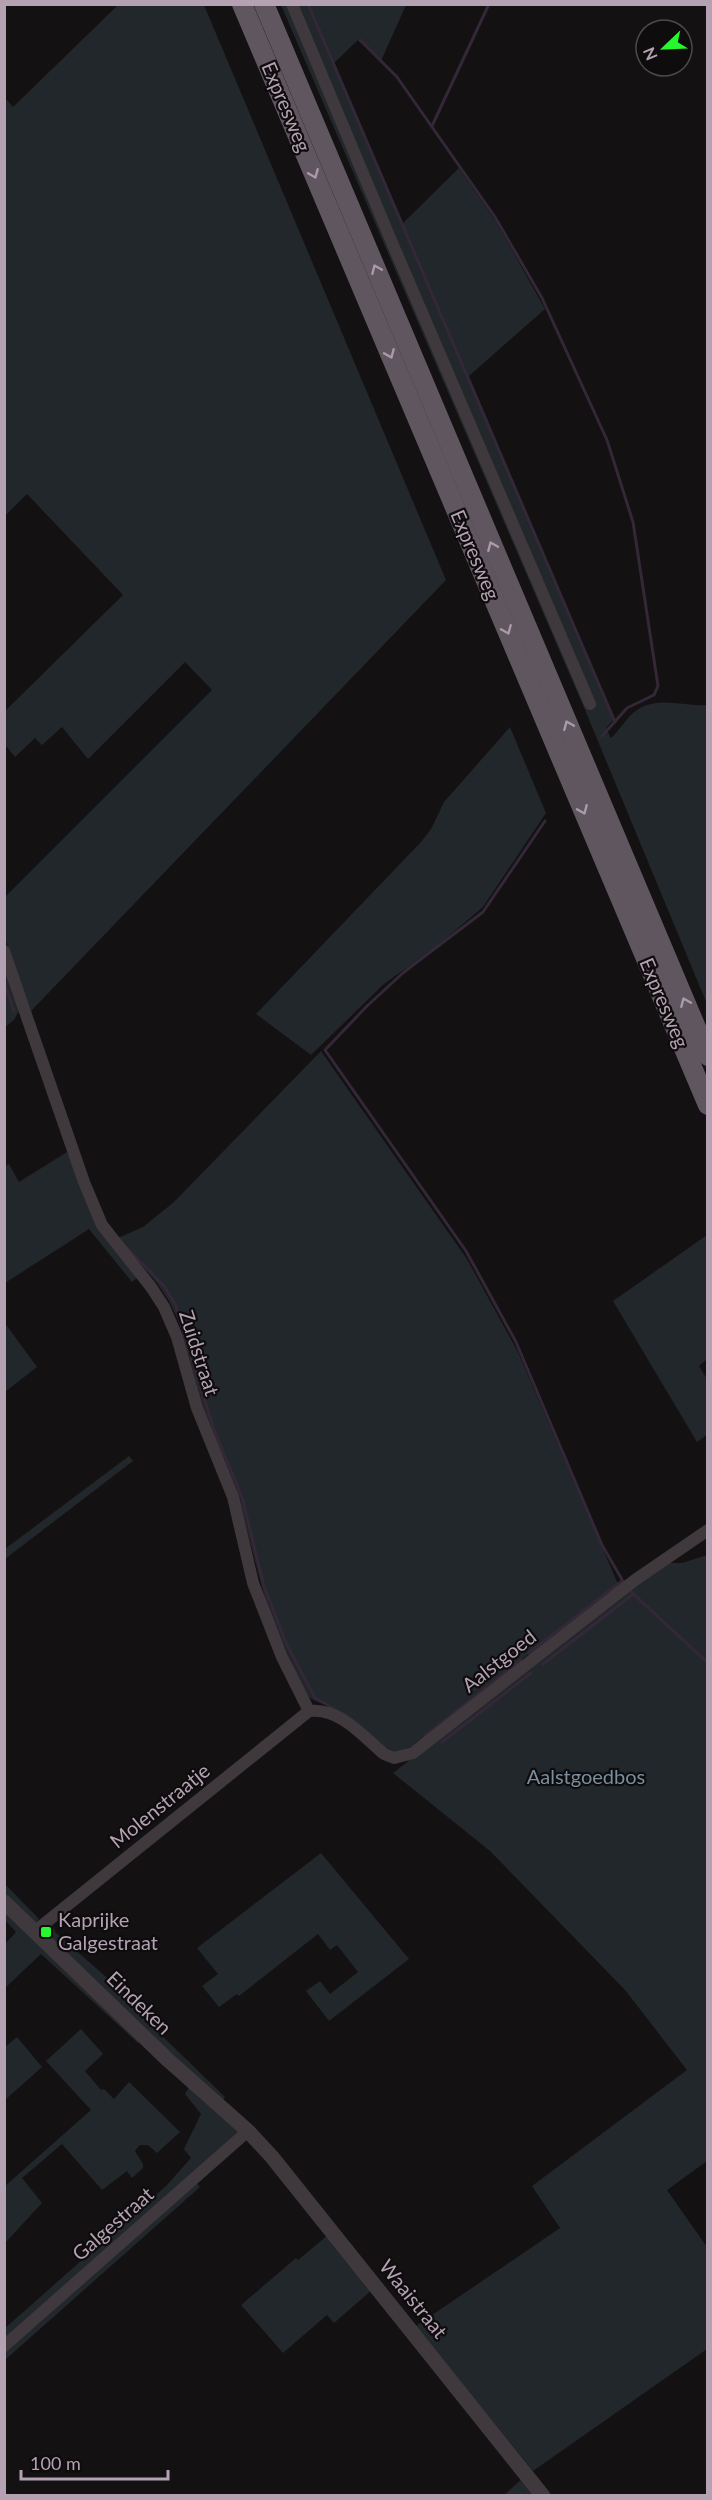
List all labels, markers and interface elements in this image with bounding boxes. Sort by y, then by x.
north arrow [634,18,694,78]
text: N [639,45,661,63]
street label: Expresweg [257,58,317,155]
one-way arrow [307,168,319,179]
one-way arrow [371,265,383,276]
one-way arrow [383,348,395,359]
street label: Expresweg [446,506,506,603]
one-way arrow [487,541,499,552]
one-way arrow [500,624,512,635]
one-way arrow [563,721,575,732]
one-way arrow [576,804,588,815]
street label: Expresweg [635,954,695,1051]
one-way arrow [680,997,692,1008]
street label: Zuidstraat [175,1307,225,1399]
street label: Aalstgoed [457,1624,540,1697]
street label: Molenstraatje [105,1758,214,1853]
park label: Aalstgoedbos [527,1764,645,1788]
place label: Kaprijke Galgestraat [58,1907,158,1954]
marker: Kaprijke Galgestraat [39,1925,53,1939]
street label: Eindeken [102,1966,177,2039]
street label: Galgestraat [67,2181,158,2265]
street label: Waaistraat [375,2254,453,2343]
scale bar [21,2443,168,2481]
text: 100 m [30,2452,81,2474]

